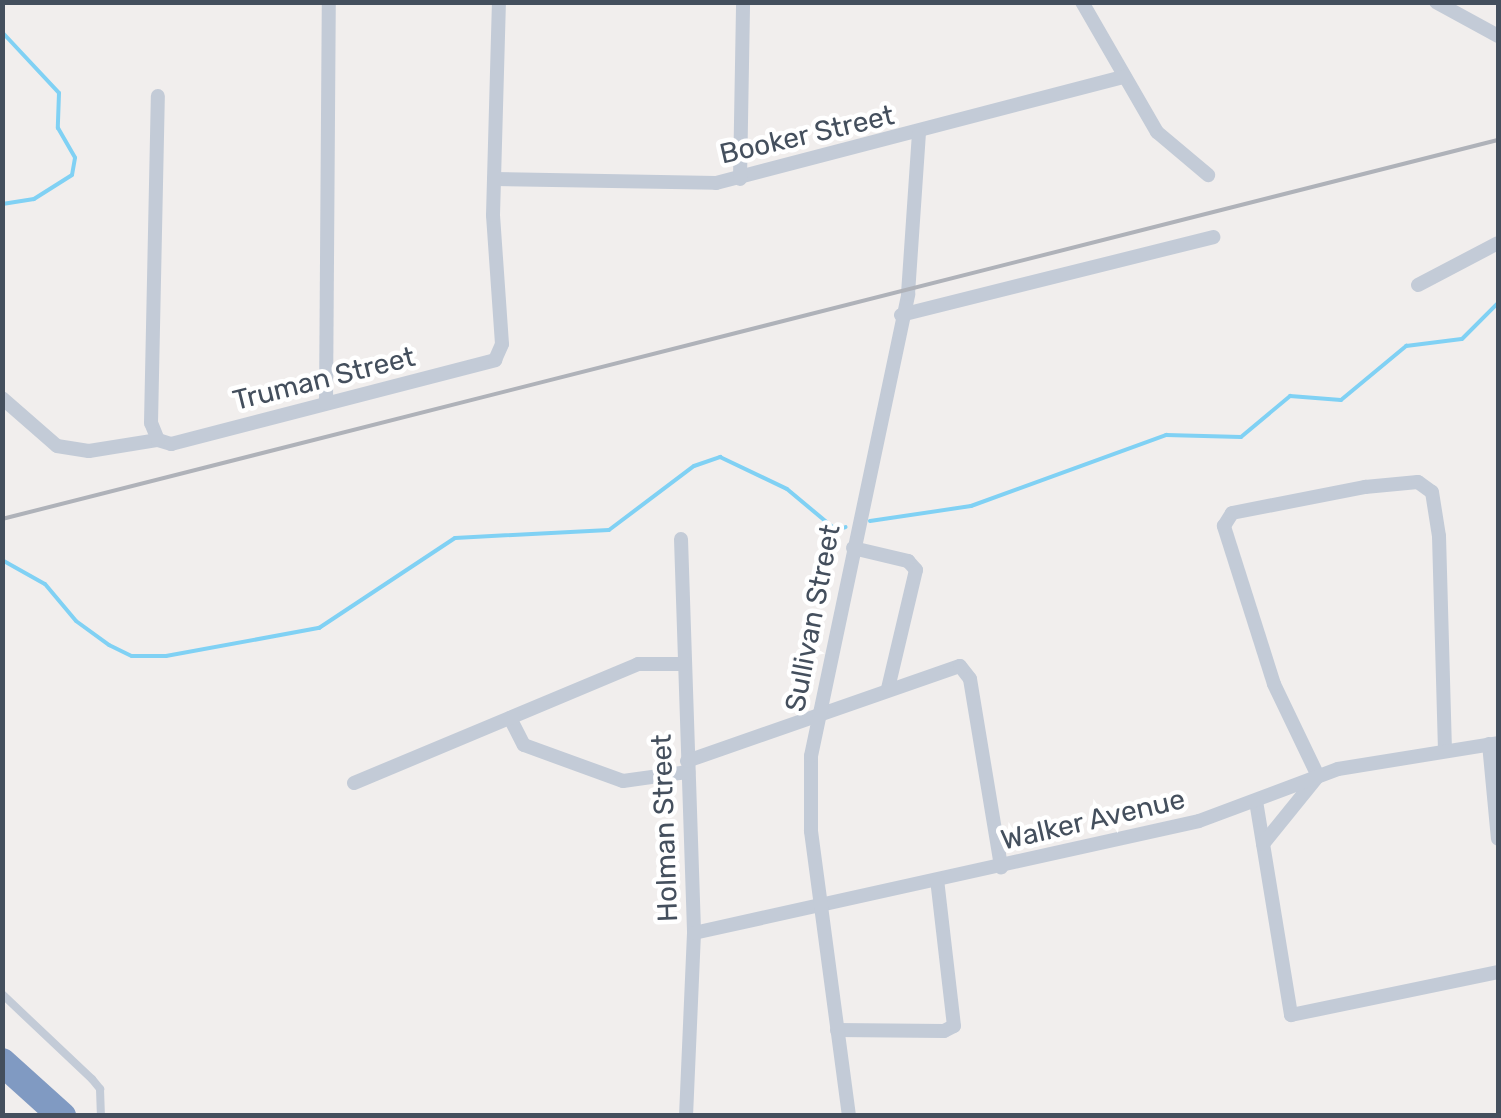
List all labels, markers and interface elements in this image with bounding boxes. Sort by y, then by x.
street label: Booker Street [716,99,898,171]
street label: Truman Street [229,340,419,418]
street label: Sullivan Street [778,522,848,714]
street label: Holman Street [645,733,685,923]
street label: Walker Avenue [997,782,1189,858]

